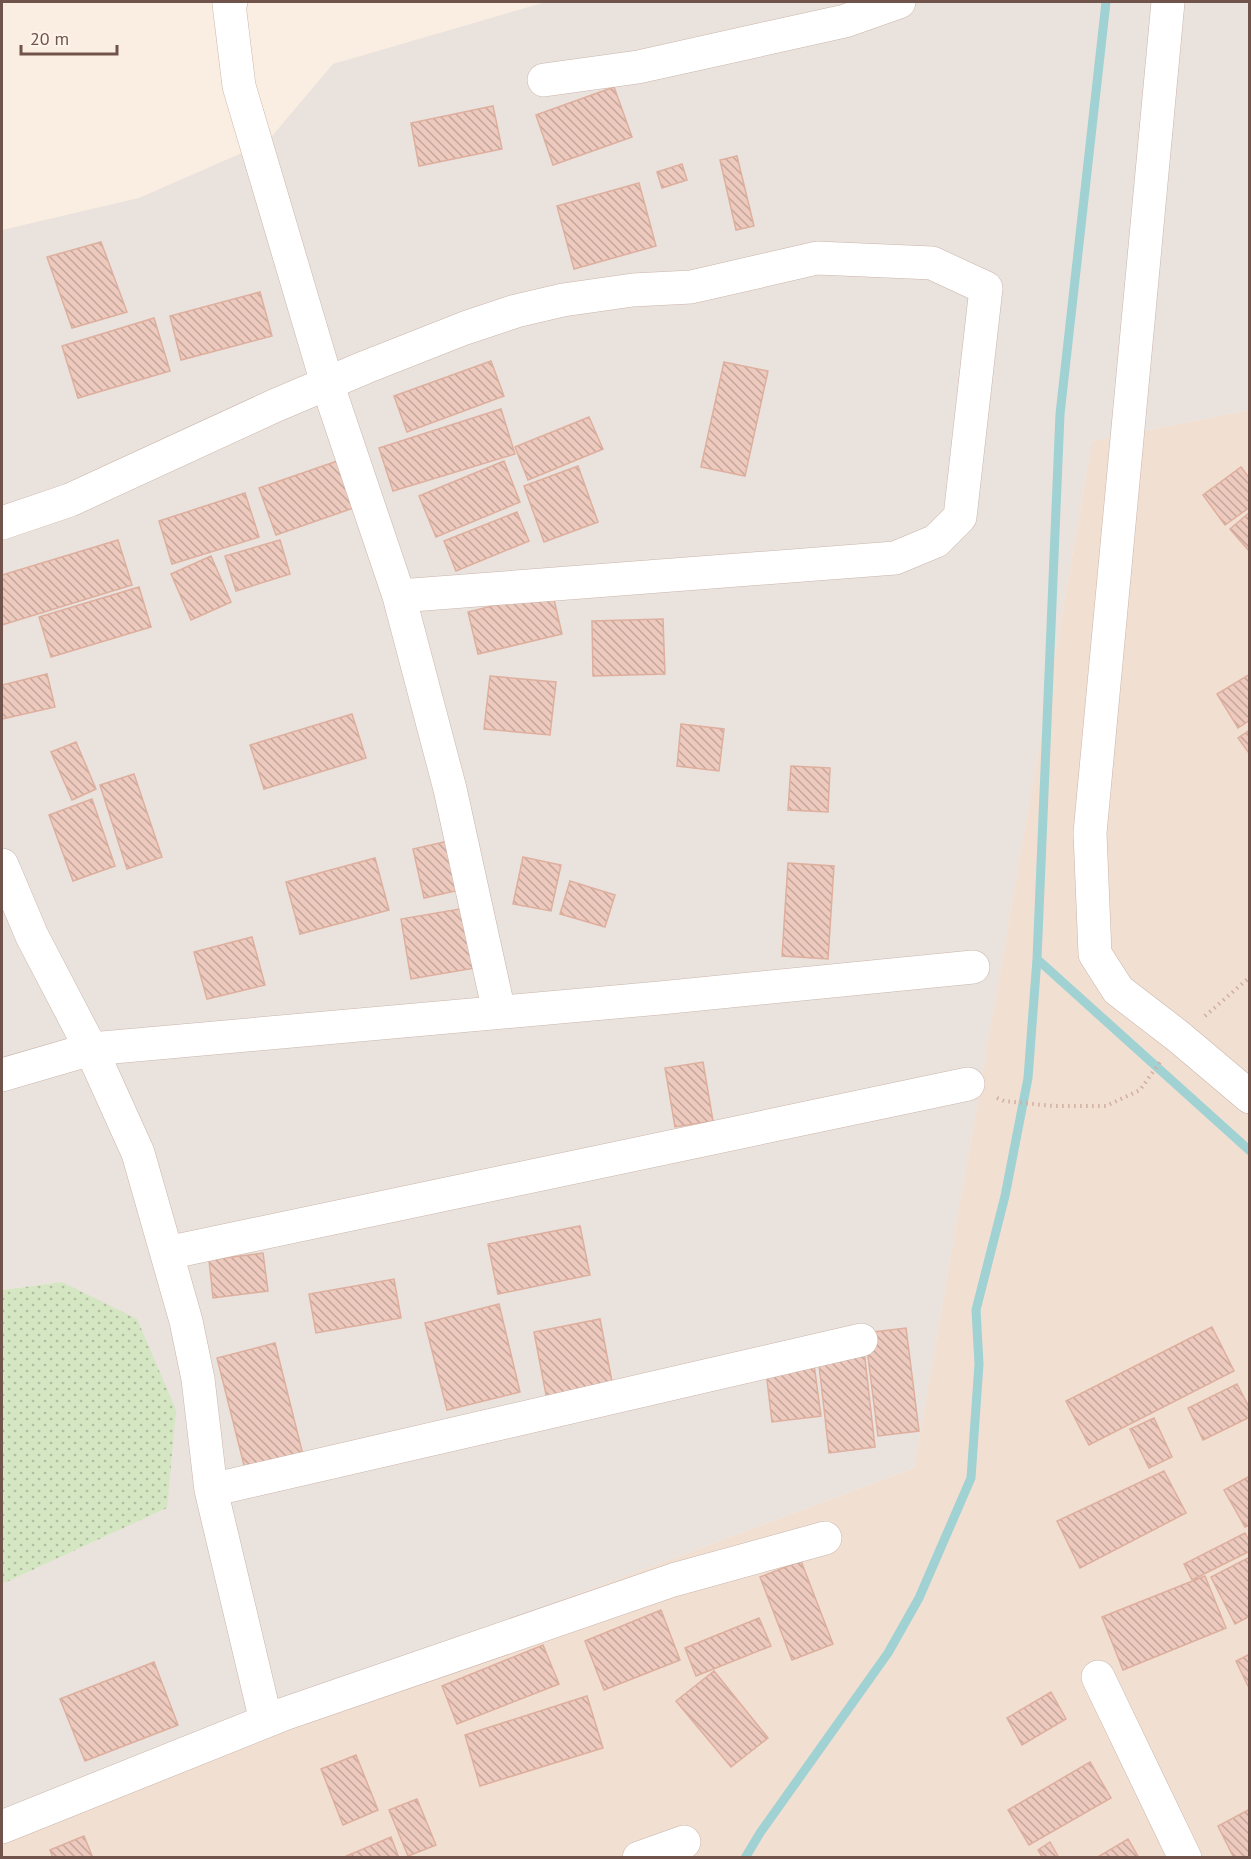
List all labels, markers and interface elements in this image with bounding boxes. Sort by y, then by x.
scale bar [21,18,117,56]
text: 20 m [30,27,69,50]

